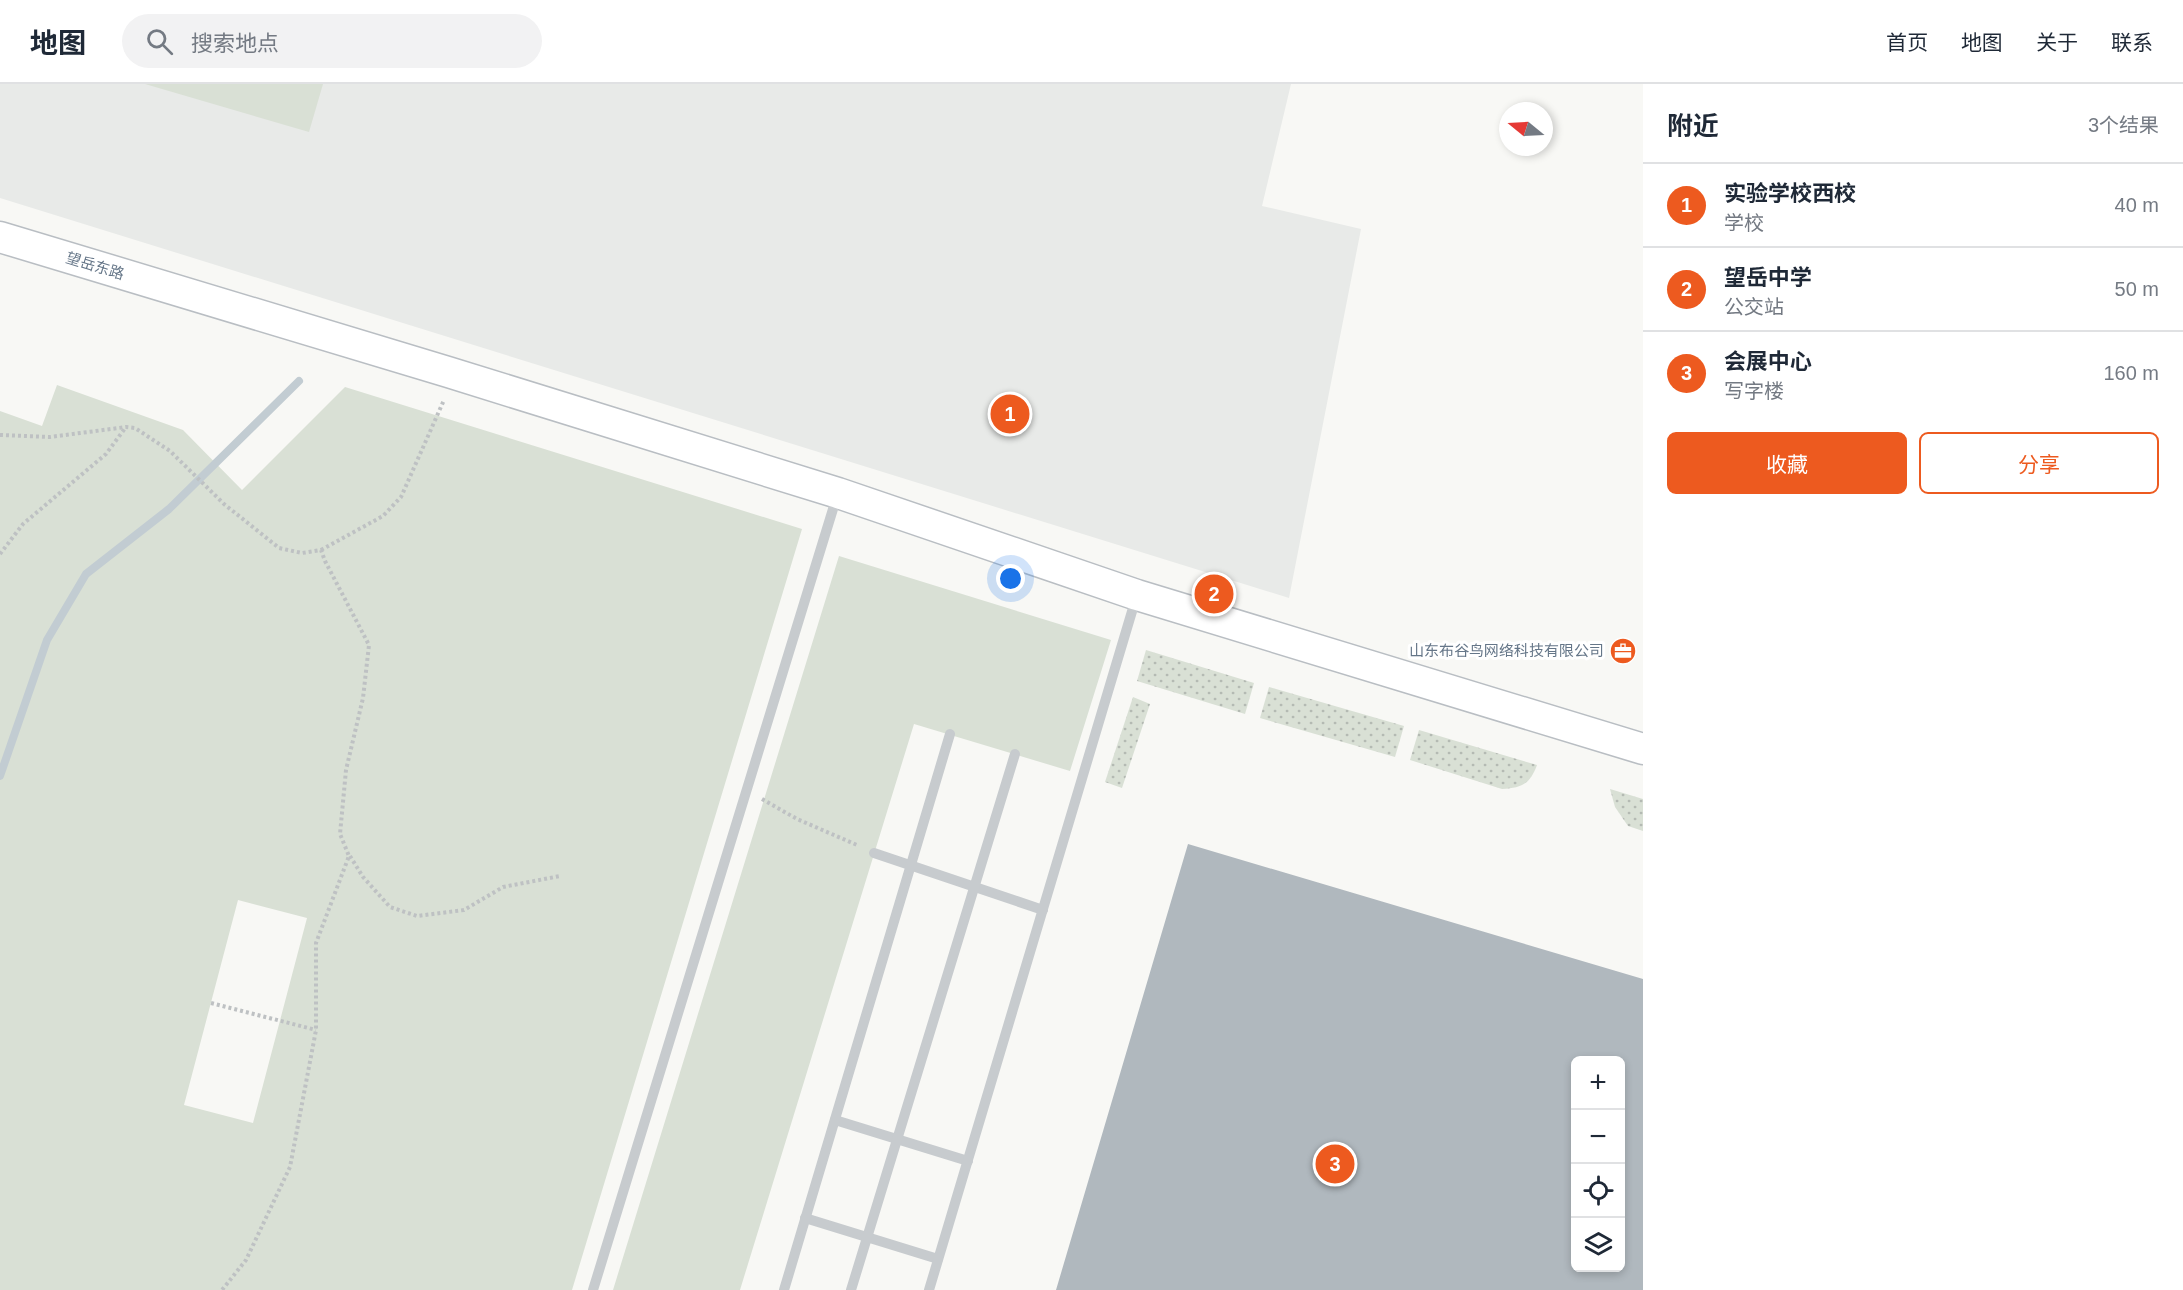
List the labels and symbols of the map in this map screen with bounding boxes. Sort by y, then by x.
north arrow [1499,102,1553,156]
street label: 望岳东路 [64,249,126,282]
pin: 1 [990,392,1030,436]
your location [996,564,1025,593]
pin: 2 [1194,572,1234,616]
office icon: 山东布谷鸟网络科技有限公司 [1608,636,1638,666]
place label: 山东布谷鸟网络科技有限公司 [1409,642,1604,659]
pin: 3 [1316,1142,1354,1186]

